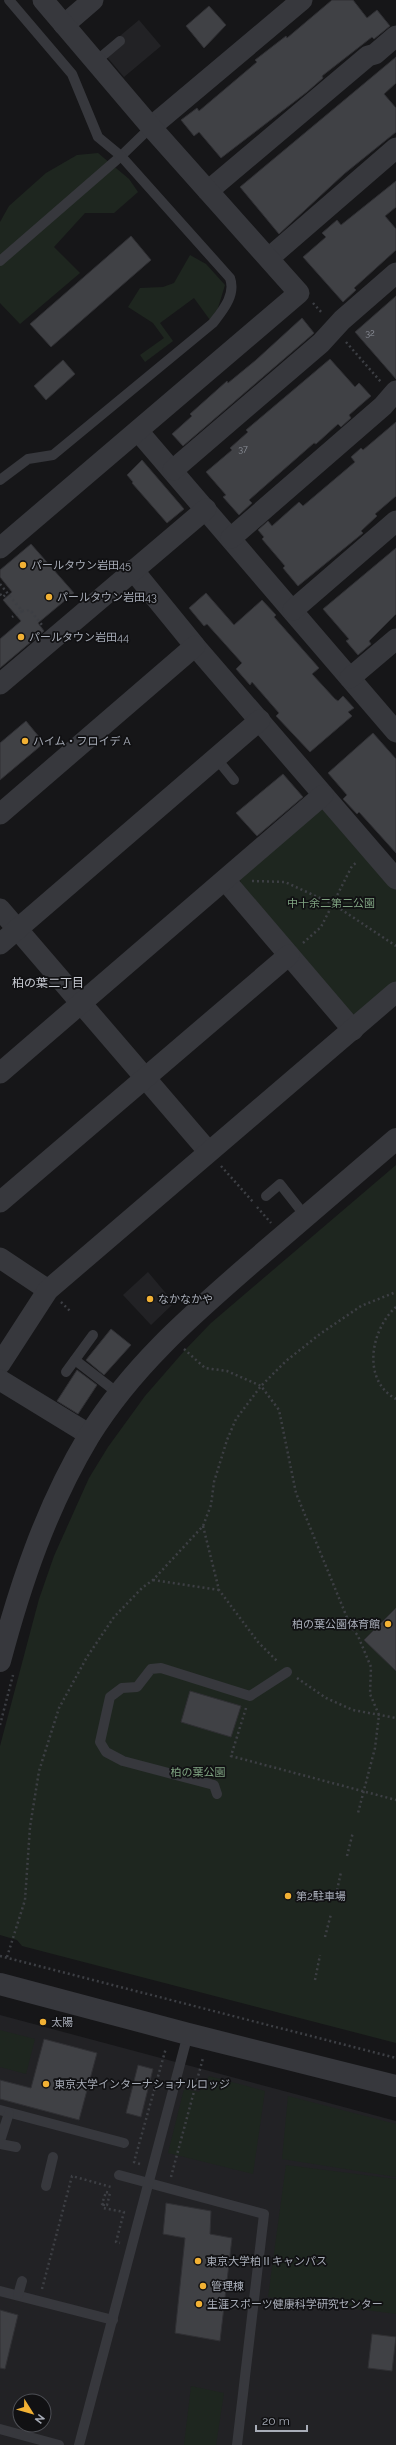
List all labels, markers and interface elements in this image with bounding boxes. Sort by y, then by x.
house number: 32 [365,328,375,338]
house number: 37 [238,444,248,454]
place label: パールタウン岩田45 [31,559,131,572]
marker: パールタウン岩田45 [18,560,28,570]
place label: パールタウン岩田43 [57,591,157,604]
marker: パールタウン岩田43 [44,592,54,602]
place label: パールタウン岩田44 [29,631,129,644]
marker: パールタウン岩田44 [16,632,26,642]
place label: ハイム・フロイデ A [33,735,131,748]
marker: ハイム・フロイデ A [20,736,30,746]
park label: 中十余二第二公園 [287,897,375,910]
district label: 柏の葉二丁目 [12,976,84,990]
place label: なかなかや [158,1293,213,1306]
marker: なかなかや [145,1294,155,1304]
place label: 柏の葉公園体育館 [292,1618,380,1631]
marker: 柏の葉公園体育館 [383,1619,393,1629]
park label: 柏の葉公園 [171,1766,226,1779]
place label: 第2駐車場 [296,1890,346,1903]
marker: 第2駐車場 [283,1891,293,1901]
place label: 太陽 [51,2016,73,2029]
marker: 太陽 [38,2017,48,2027]
place label: 東京大学インターナショナルロッジ [54,2078,230,2091]
marker: 東京大学インターナショナルロッジ [41,2079,51,2089]
place label: 東京大学柏Ⅱキャンパス [206,2255,327,2268]
marker: 東京大学柏Ⅱキャンパス [193,2256,203,2266]
place label: 管理棟 [211,2280,244,2293]
marker: 管理棟 [198,2281,208,2291]
place label: 生涯スポーツ健康科学研究センター [207,2298,383,2311]
marker: 生涯スポーツ健康科学研究センター [194,2299,204,2309]
north arrow [12,2393,52,2433]
scale bar [256,2407,307,2433]
text: N [32,2411,47,2426]
text: 20 m [262,2414,290,2428]

